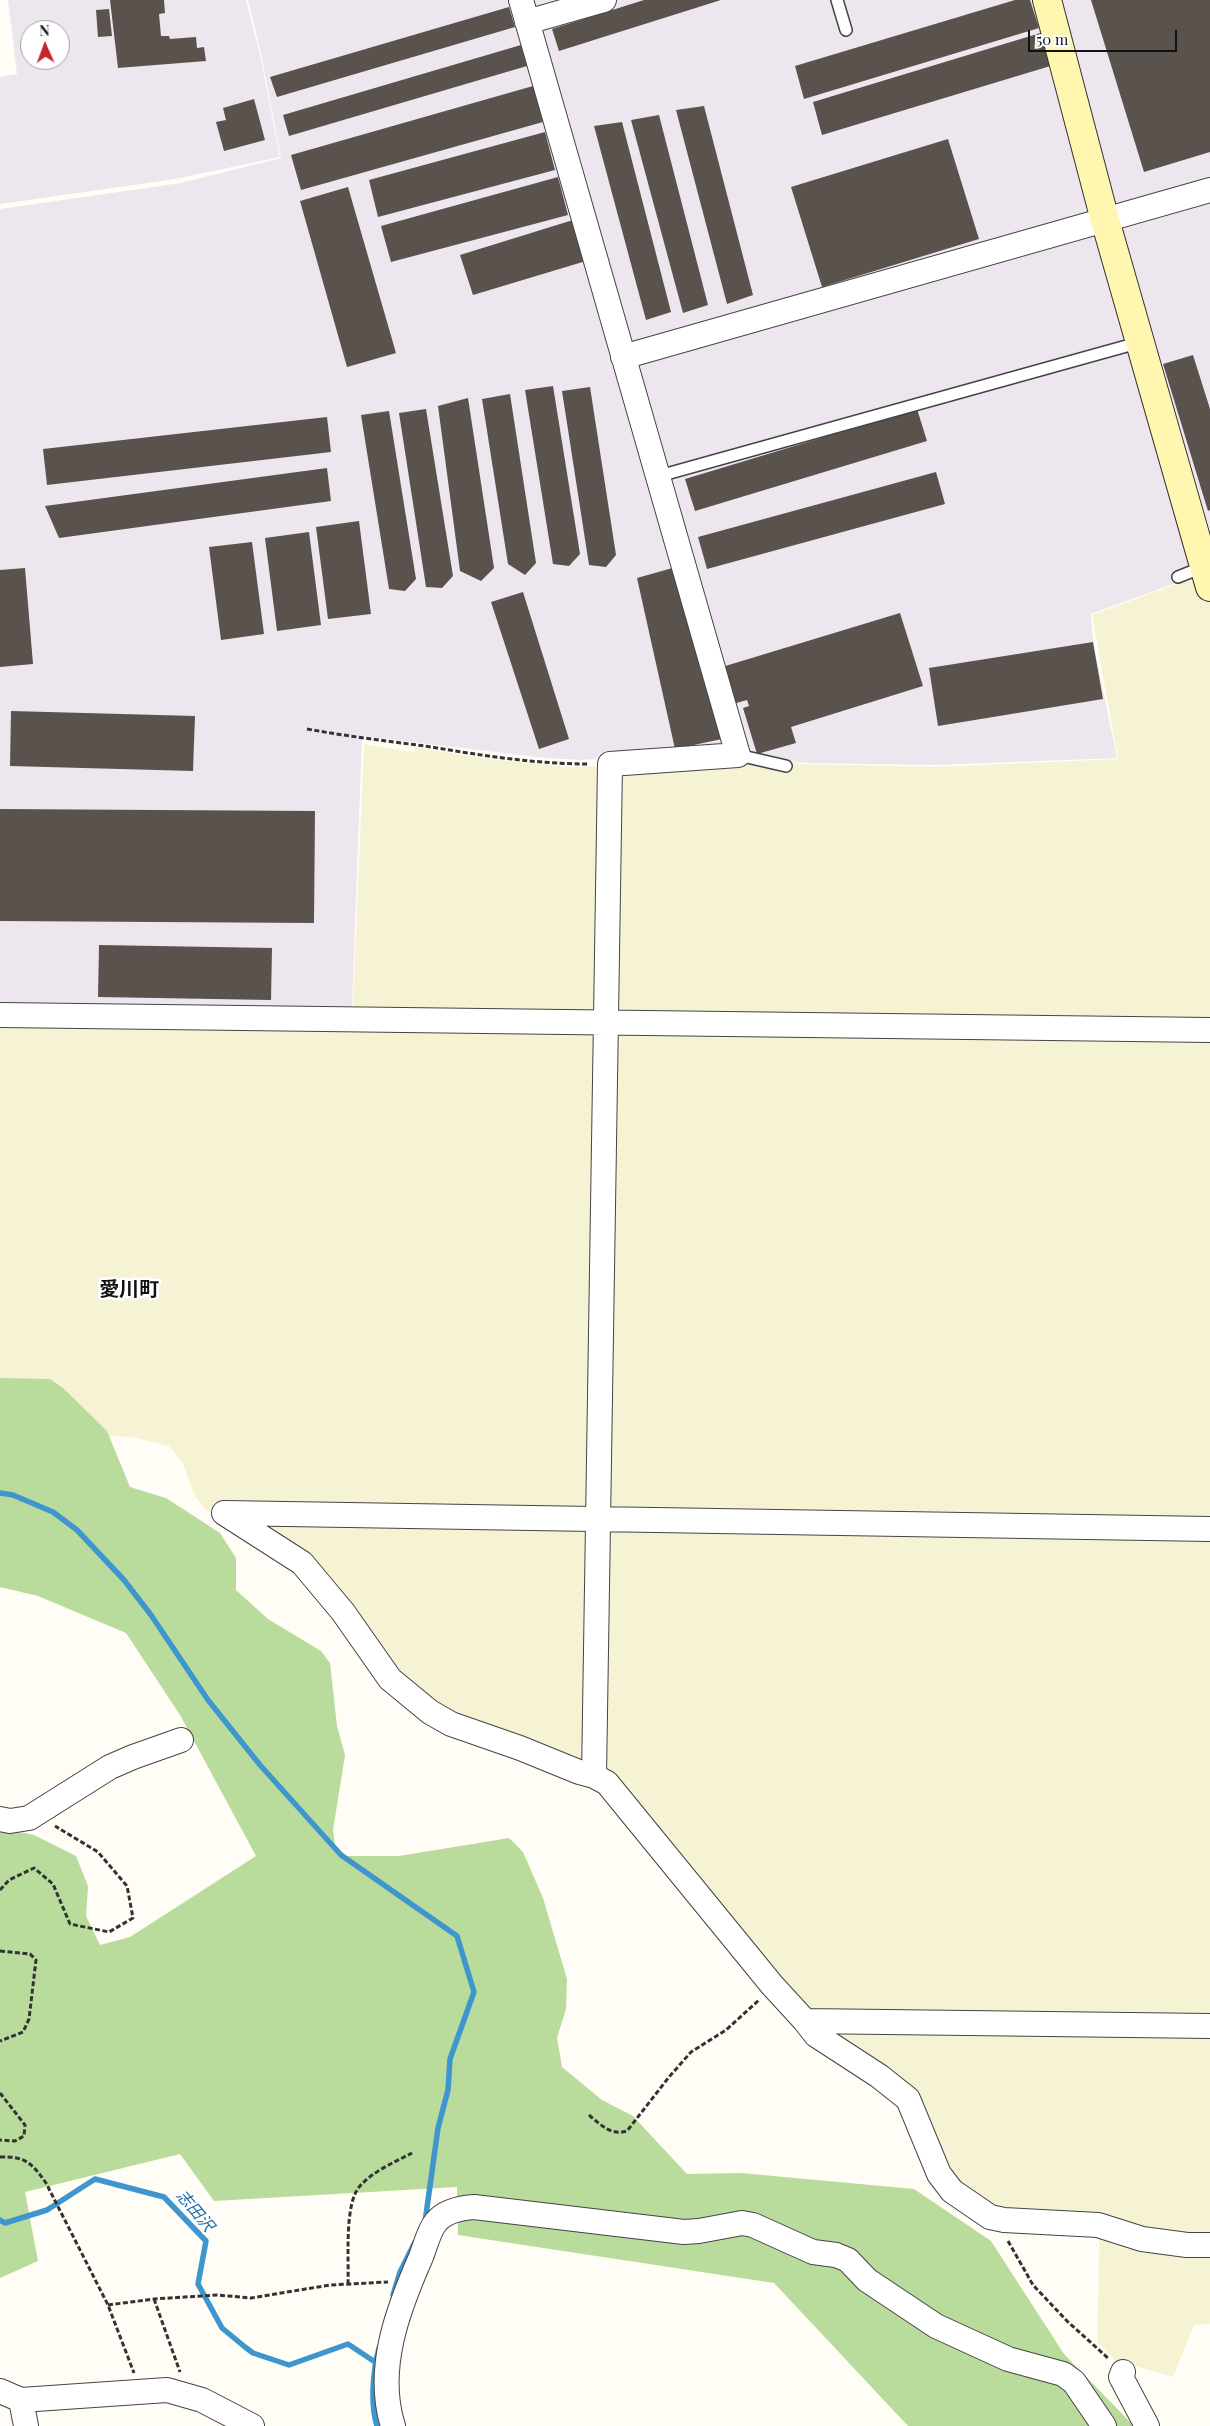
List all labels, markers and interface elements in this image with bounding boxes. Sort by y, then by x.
north arrow [20,20,70,70]
scale bar [1030,20,1179,52]
text: N [39,21,50,40]
text: 50 m [1036,29,1068,49]
district label: 愛川町 [99,1278,159,1302]
water label: 志田沢 [172,2186,218,2236]

